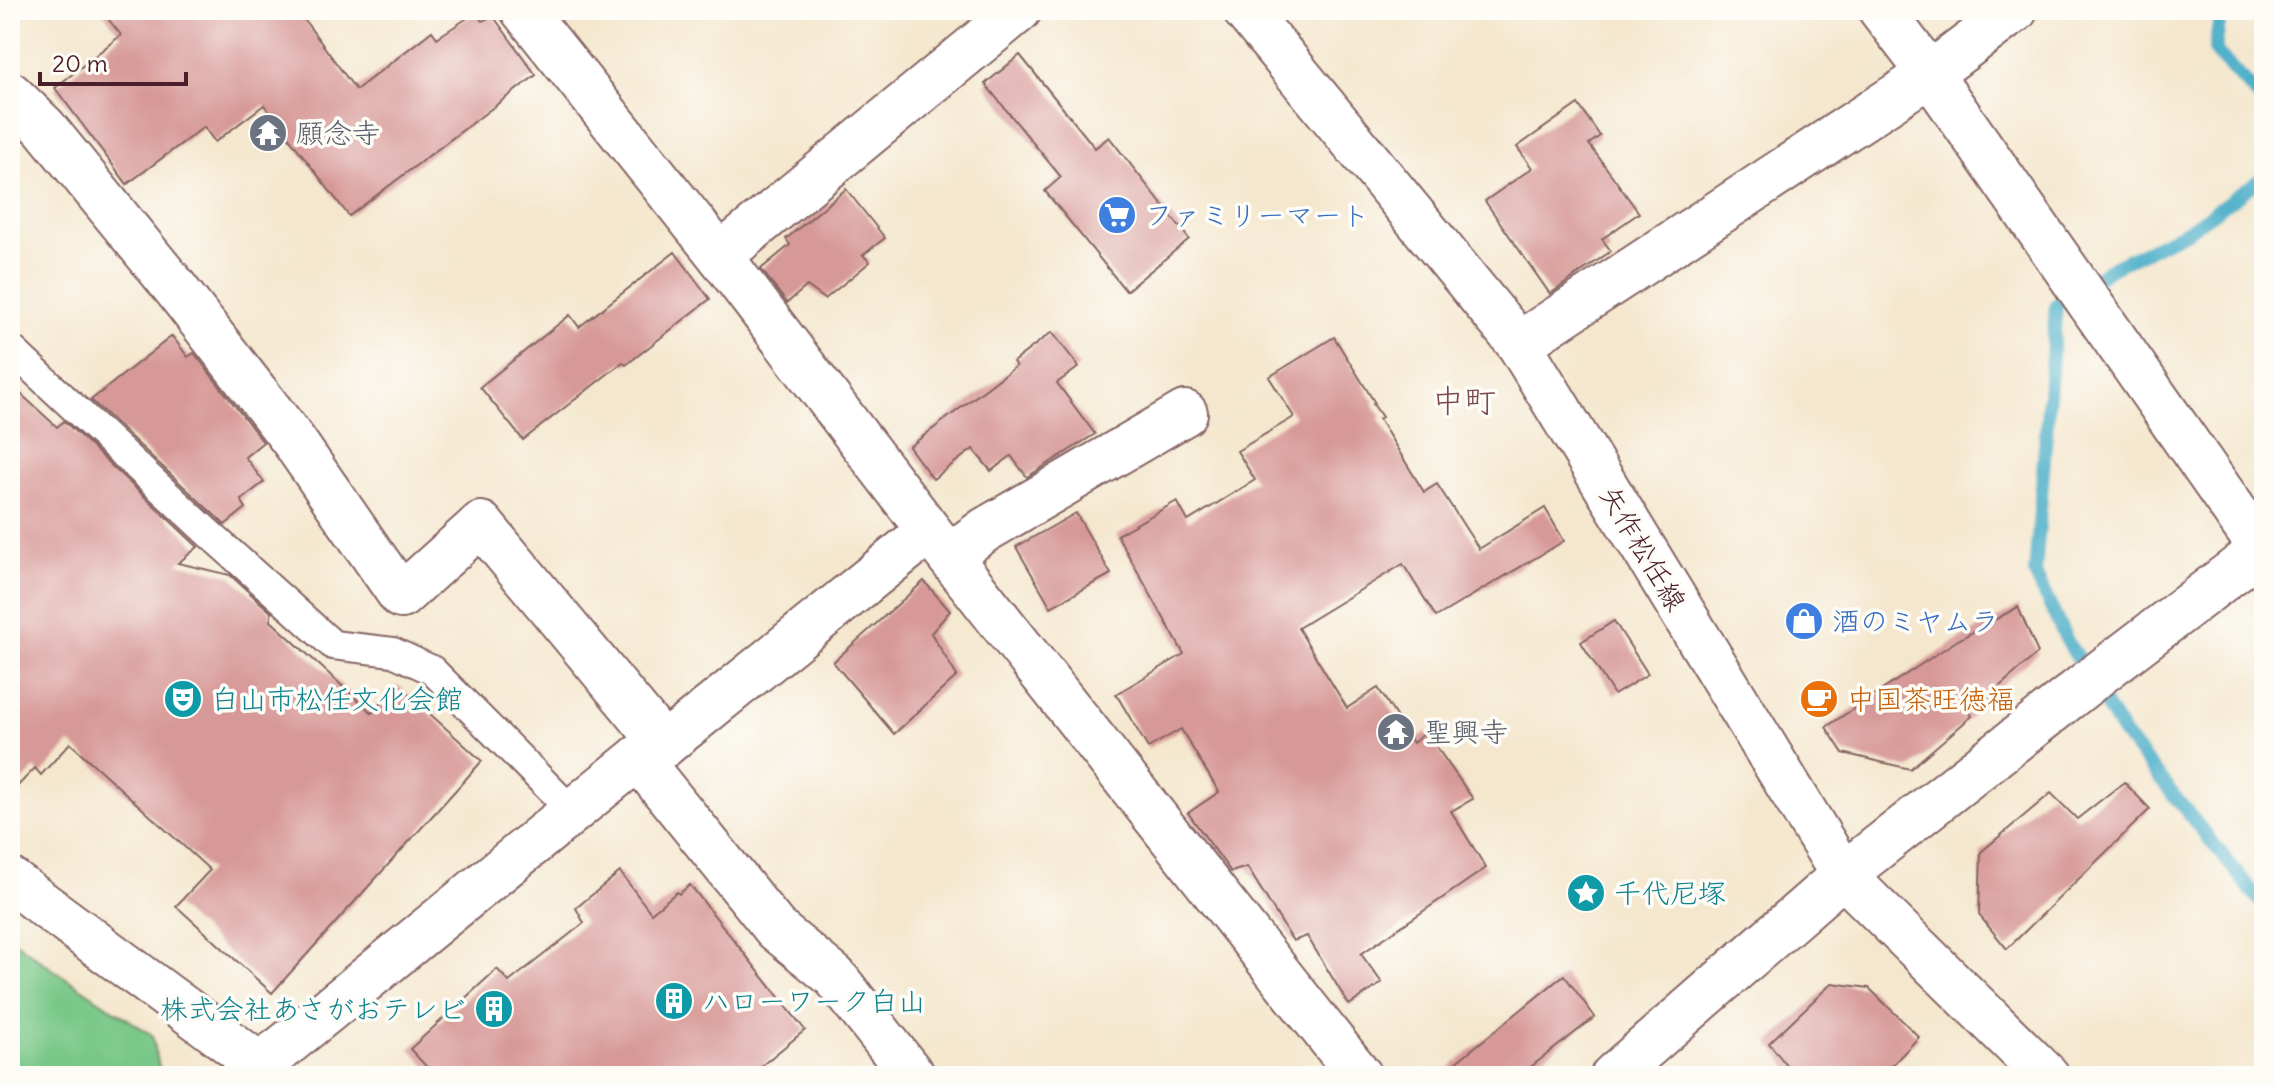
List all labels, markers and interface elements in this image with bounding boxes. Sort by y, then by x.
scale bar [40,36,186,86]
text: 20 m [52,48,108,78]
temple icon: 願念寺 [247,112,289,154]
place label: 願念寺 [296,115,380,151]
supermarket icon: ファミリーマート [1096,194,1138,236]
place label: ファミリーマート [1145,197,1370,233]
district label: 中町 [1432,380,1496,421]
street label: 矢作松任線 [1592,479,1694,617]
shop icon: 酒のミヤムラ [1783,600,1825,642]
place label: 酒のミヤムラ [1832,603,1999,639]
theatre icon: 白山市松任文化会館 [162,678,204,720]
cafe icon: 中国茶旺徳福 [1798,678,1840,720]
place label: 白山市松任文化会館 [211,681,463,717]
place label: 中国茶旺徳福 [1847,681,2015,717]
temple icon: 聖興寺 [1375,711,1417,753]
place label: 聖興寺 [1424,714,1508,750]
place icon: 千代尼塚 [1565,872,1607,914]
place label: 千代尼塚 [1614,875,1726,911]
building icon: ハローワーク白山 [653,980,695,1022]
place label: ハローワーク白山 [702,983,926,1019]
building icon: 株式会社あさがおテレビ [473,988,515,1030]
place label: 株式会社あさがおテレビ [160,991,466,1027]

